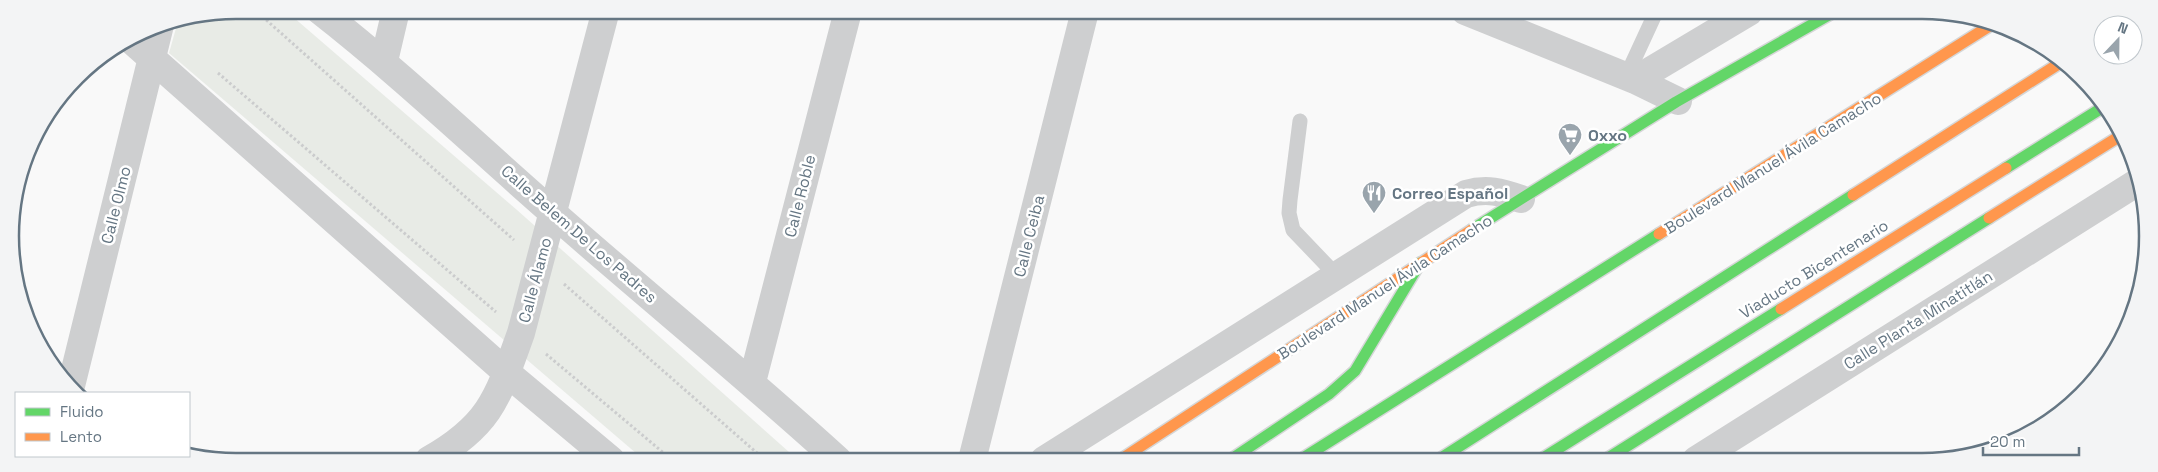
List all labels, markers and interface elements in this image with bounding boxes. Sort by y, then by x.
north arrow [2093,15,2143,65]
text: N [2115,18,2131,38]
street label: Boulevard Manuel Ávila Camacho [1661,87,1885,239]
supermarket icon: Oxxo [1557,122,1583,156]
place label: Oxxo [1588,125,1627,146]
street label: Calle Roble [780,152,820,240]
street label: Calle Belem De Los Padres [497,161,661,307]
street label: Calle Olmo [96,164,136,246]
restaurant icon: Correo Español [1361,180,1387,214]
place label: Correo Español [1392,183,1508,204]
street label: Calle Ceiba [1009,193,1049,279]
street label: Boulevard Manuel Ávila Camacho [1274,210,1496,364]
street label: Viaducto Bicentenario [1736,215,1892,323]
street label: Calle Álamo [514,235,556,325]
street label: Calle Planta Minatitlán [1840,266,1996,374]
legend [15,392,190,457]
text: Fluido [60,402,104,421]
scale bar [1983,424,2079,456]
text: Lento [60,427,102,446]
text: 20 m [1990,432,2025,451]

